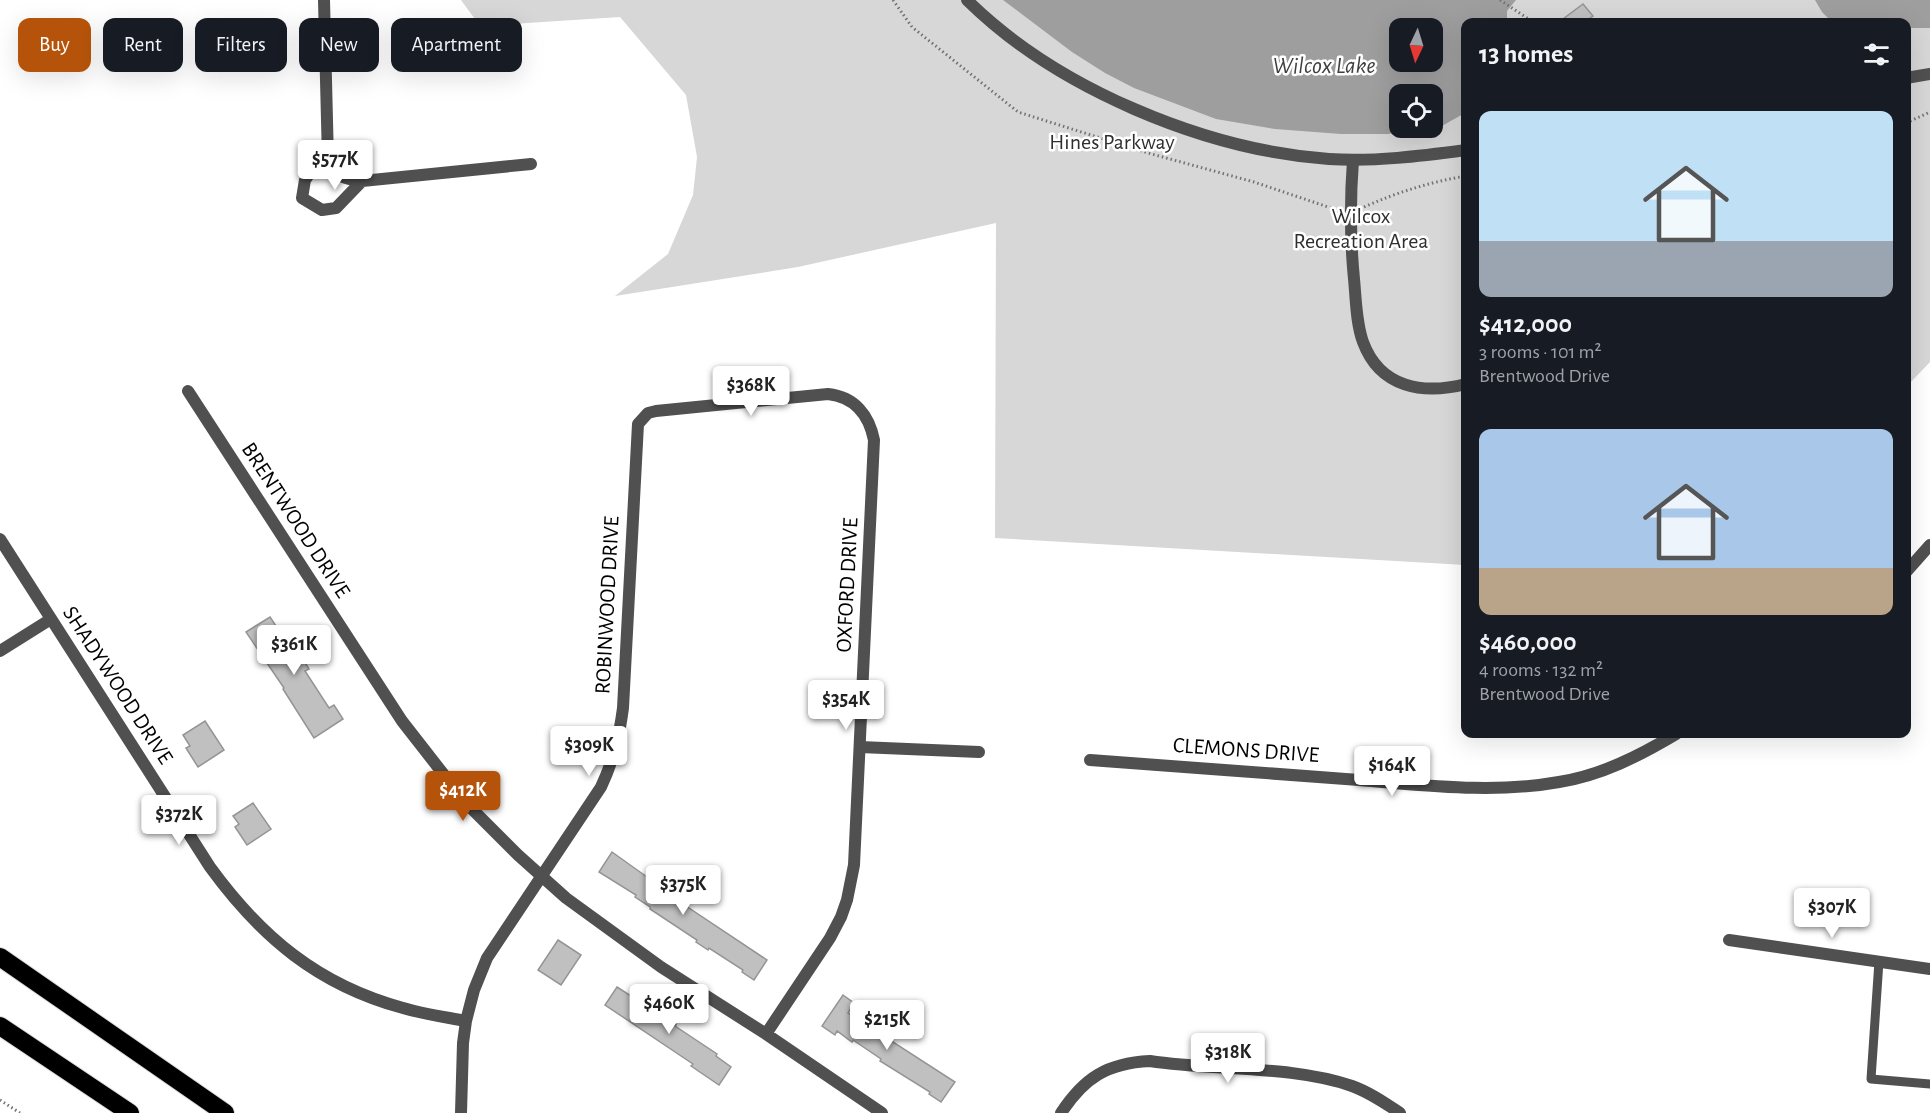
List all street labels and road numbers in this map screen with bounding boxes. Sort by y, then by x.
street label: BRENTWOOD DRIVE [238,438,354,602]
street label: ROBINWOOD DRIVE [591,515,623,695]
street label: OXFORD DRIVE [832,517,862,653]
street label: SHADYWOOD DRIVE [59,602,177,768]
street label: CLEMONS DRIVE [1172,734,1320,766]

